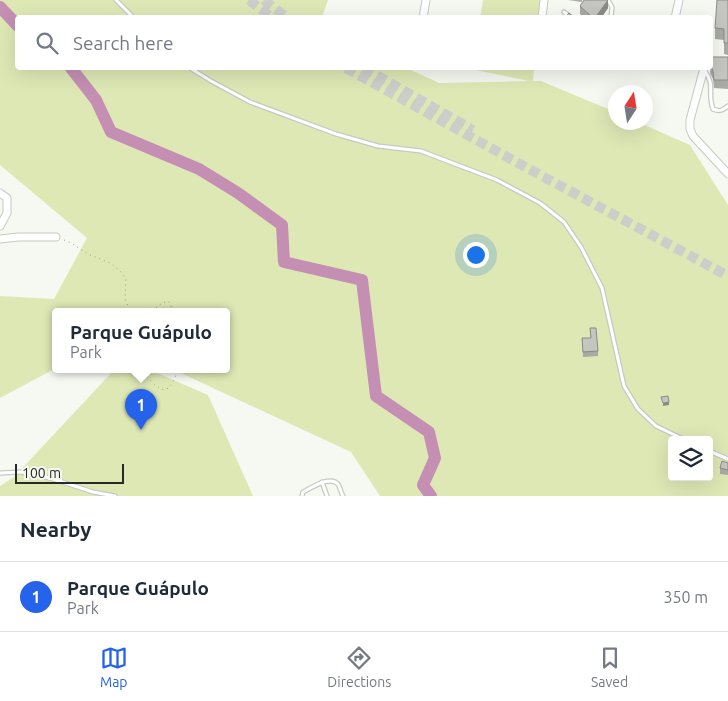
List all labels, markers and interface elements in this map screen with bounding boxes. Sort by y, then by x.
search box [15,15,713,70]
icon: search [33,29,61,57]
text: Search here [73,32,173,54]
north arrow [608,85,653,130]
your location [463,242,489,268]
popup [52,308,230,373]
text: Parque Guápulo [70,321,212,343]
text: Park [70,343,102,361]
pin: 1 [125,389,157,430]
map controls [668,436,713,481]
button: layers [668,436,713,481]
scale bar [15,461,124,484]
text: 100 m [22,465,61,481]
text: Nearby [20,517,91,541]
text: Parque Guápulo [67,577,209,599]
text: 1 [31,588,41,606]
text: 350 m [663,588,708,606]
text: Park [67,599,99,617]
tab: Map [100,644,128,690]
tab: Directions [327,644,391,690]
tab: Saved [591,644,628,690]

